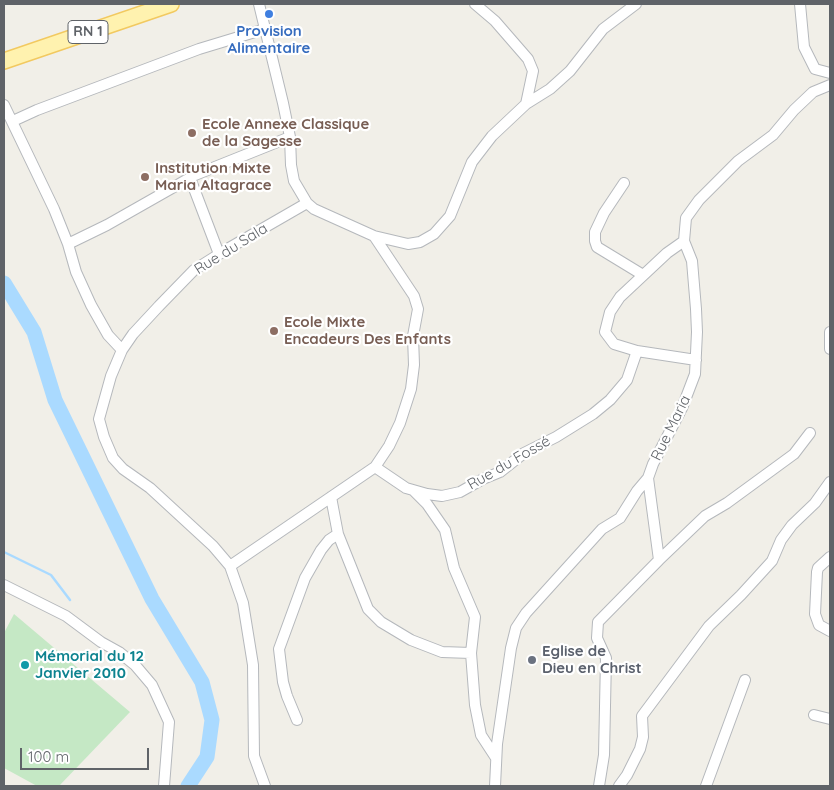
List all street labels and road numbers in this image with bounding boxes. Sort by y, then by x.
road number: RN 1 [68,21,108,44]
street label: Rue du Sala [191,219,271,279]
street label: Rue Maria [647,392,695,464]
street label: Rue du Fossé [464,432,554,494]

